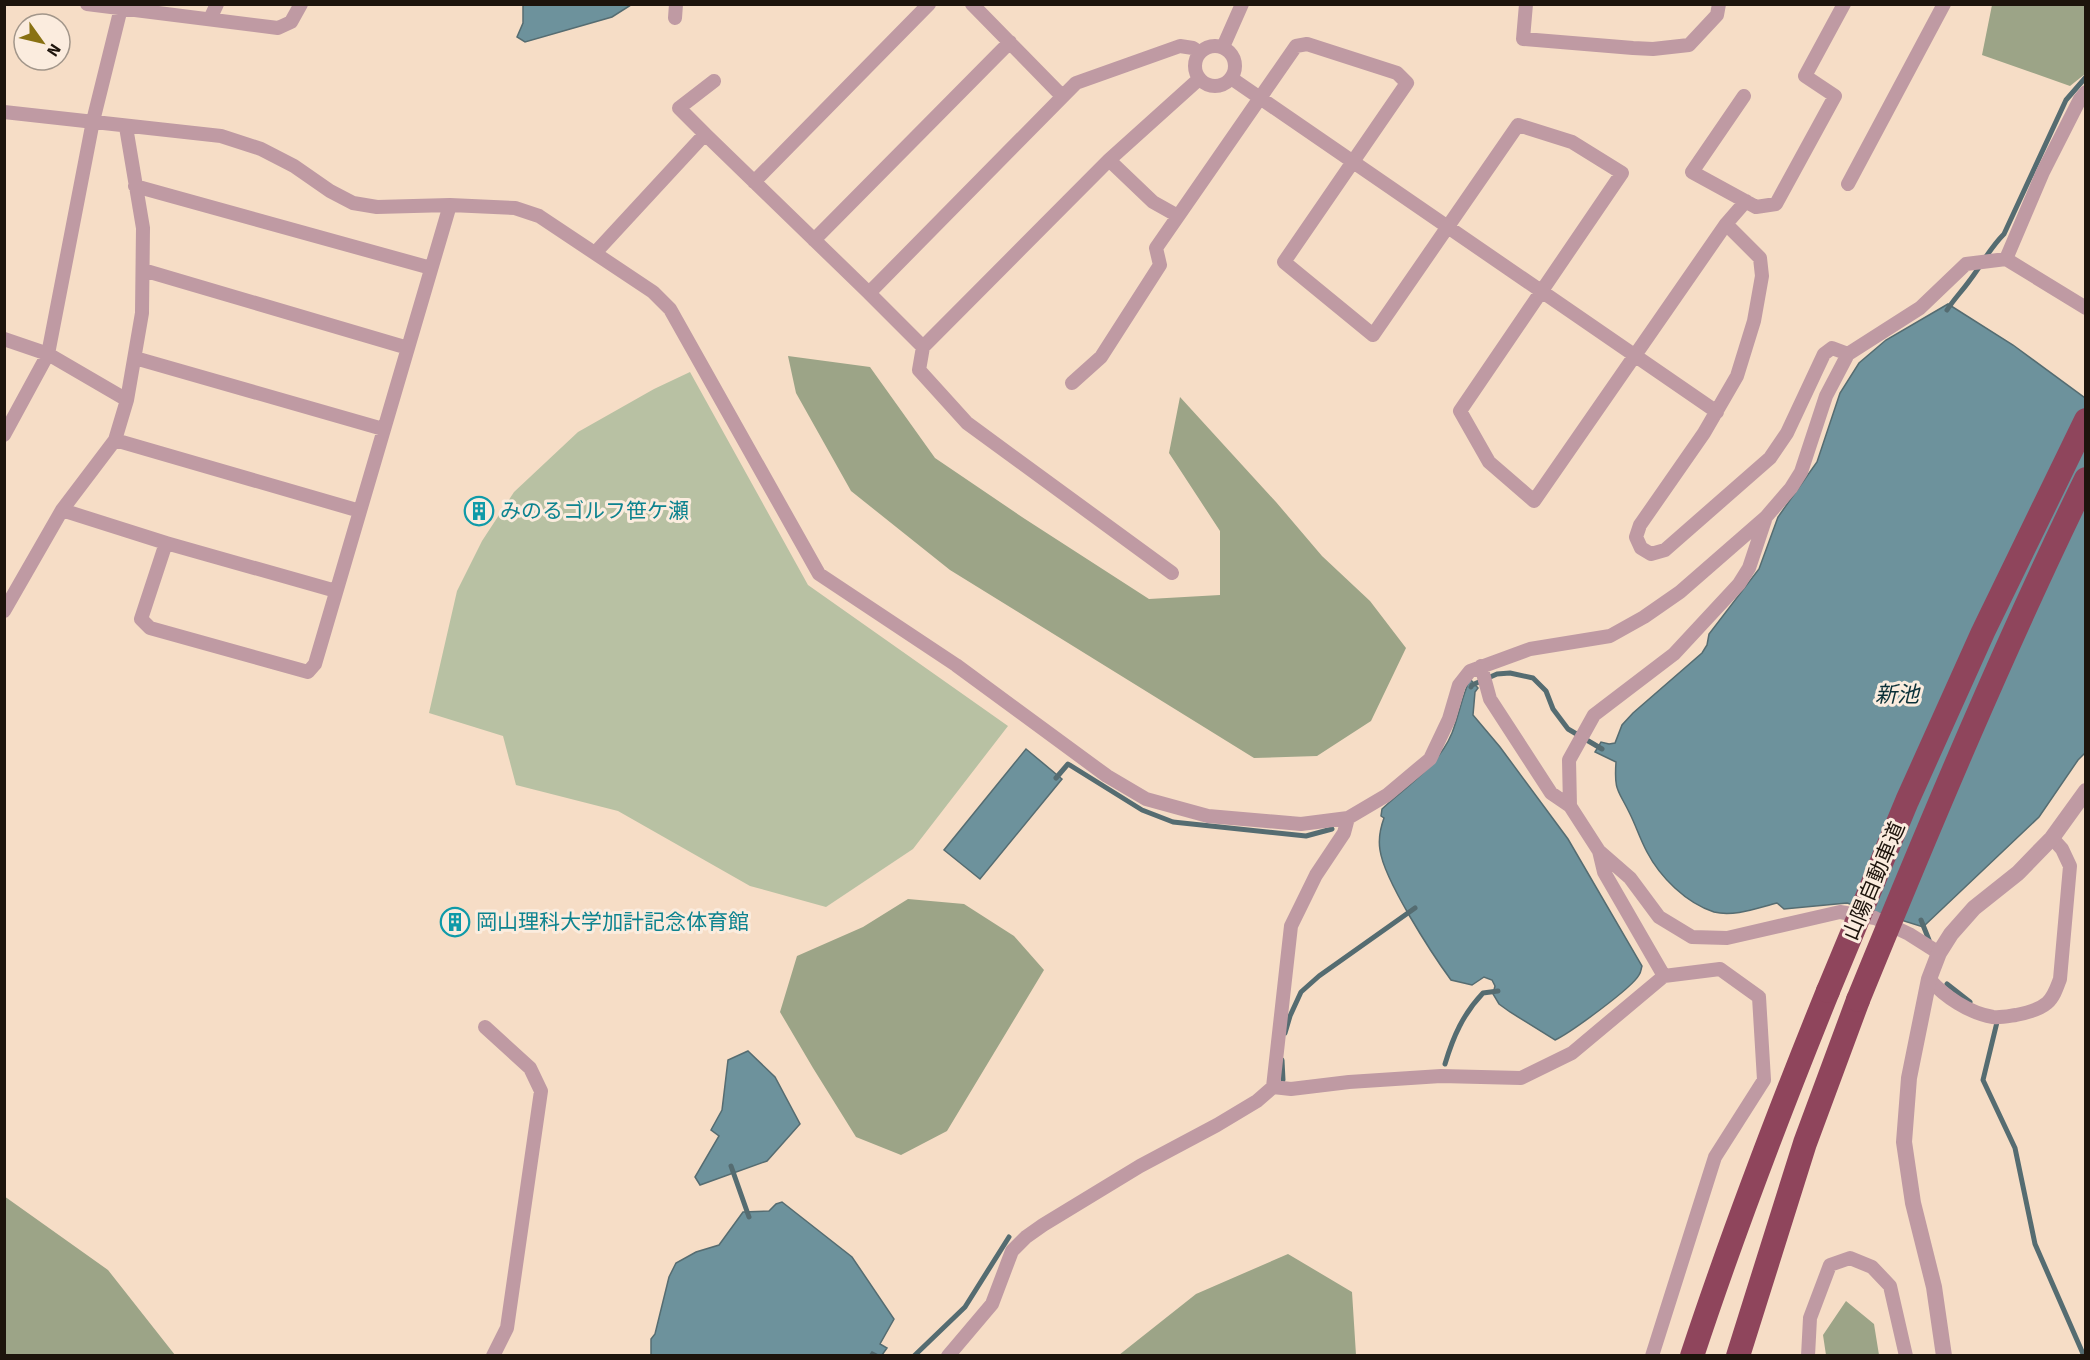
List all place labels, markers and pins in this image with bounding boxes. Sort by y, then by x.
building icon: みのるゴルフ笹ケ瀬 [463,495,495,527]
place label: みのるゴルフ笹ケ瀬 [500,498,689,524]
building icon: 岡山理科大学加計記念体育館 [439,906,471,938]
place label: 岡山理科大学加計記念体育館 [476,909,749,935]

